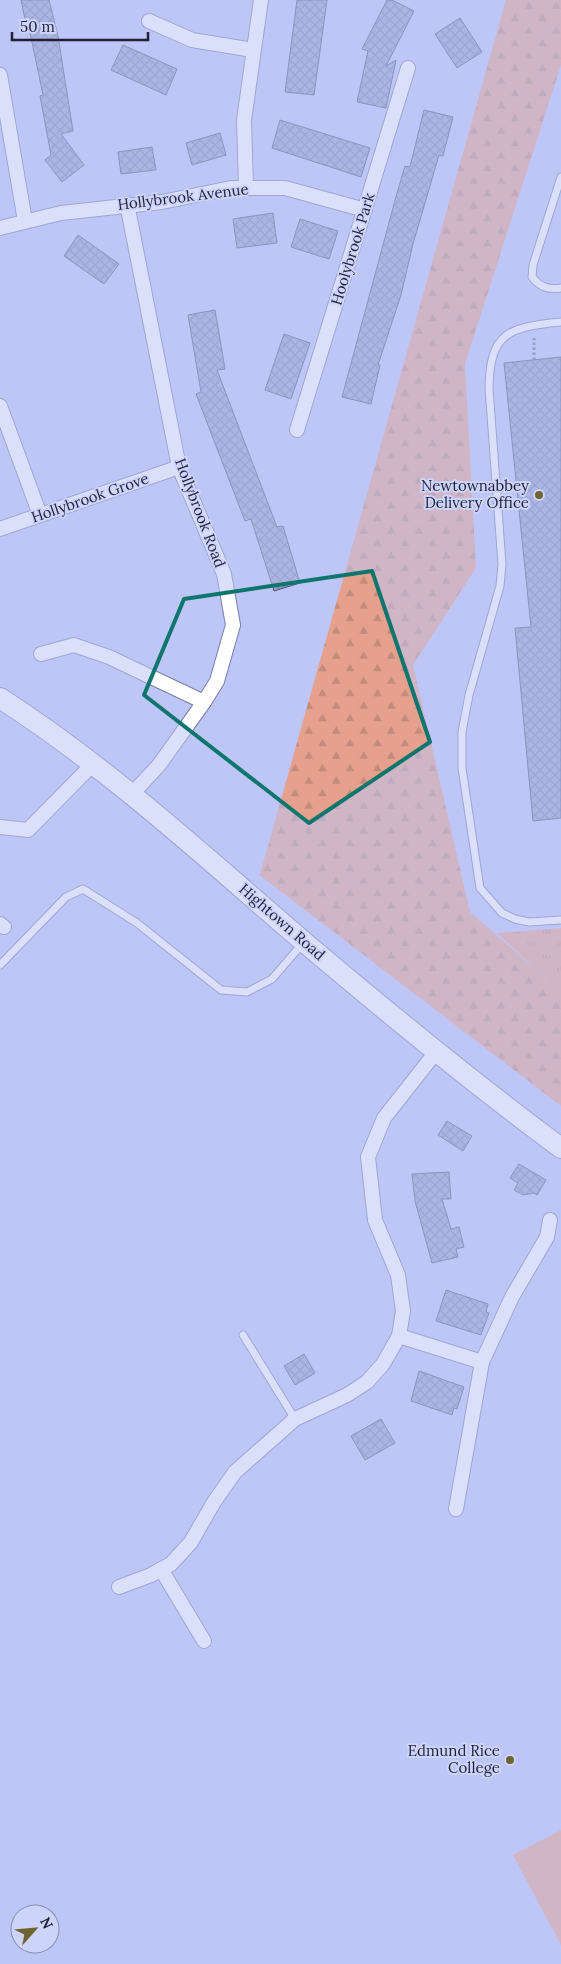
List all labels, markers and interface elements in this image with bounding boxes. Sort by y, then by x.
scale bar [12,10,149,42]
text: 50 m [20,17,55,36]
street label: Hollybrook Avenue [116,179,249,214]
street label: Hoolybrook Park [326,190,379,307]
street label: Hollybrook Road [171,455,230,570]
street label: Hollybrook Grove [29,469,151,527]
place label: Newtownabbey Delivery Office [421,476,529,512]
marker: Newtownabbey Delivery Office [533,489,545,501]
street label: Hightown Road [235,879,329,964]
place label: Edmund Rice College [408,1741,500,1777]
marker: Edmund Rice College [504,1754,516,1766]
north arrow [10,1904,60,1954]
text: N [36,1914,57,1932]

